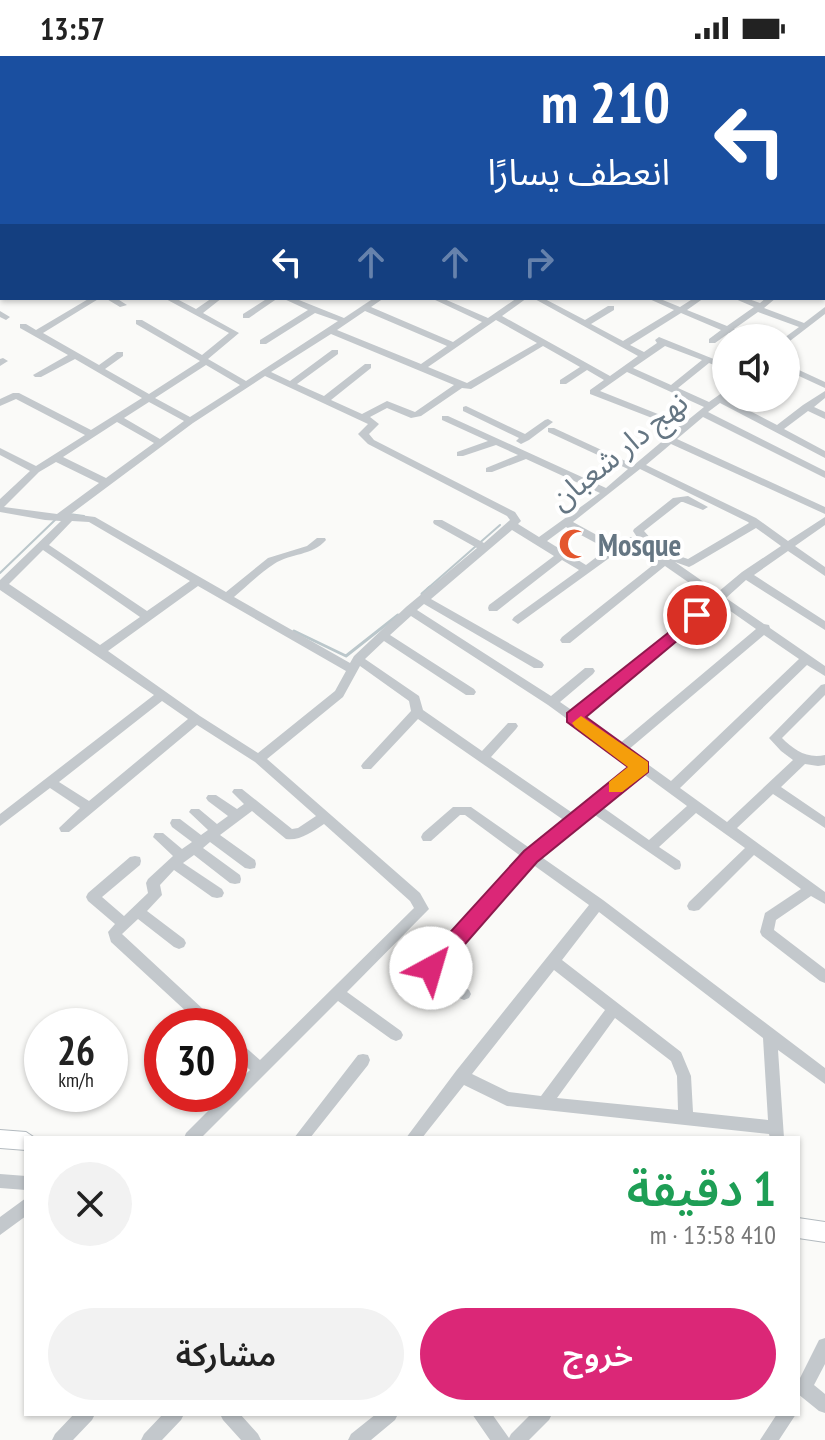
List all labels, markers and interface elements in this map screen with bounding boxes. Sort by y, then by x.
text: 13:57 [40,9,105,48]
text: 210 m [541,66,670,138]
icon: left [698,88,802,192]
text: انعطف يسارًا [488,148,670,195]
icon: left [265,240,309,284]
icon: ahead [349,240,393,284]
icon: ahead [433,240,477,284]
icon: right [517,240,561,284]
map controls [712,324,800,412]
button: sound [712,324,800,412]
street label: نهج دار شعبان [541,382,698,521]
place label: Mosque [598,525,681,564]
mosque icon: Mosque [557,527,591,561]
pin [663,581,731,649]
icon: arrive [675,593,719,637]
position arrow [389,926,473,1010]
speed limit sign: 30 [144,1008,248,1112]
text: 26 [57,1024,95,1076]
text: km/h [58,1067,94,1093]
text: 1 دقيقة [627,1157,776,1219]
button: close [48,1162,132,1246]
text: 410 m · 13:58 [650,1218,776,1251]
button: مشاركة [48,1308,404,1400]
button: خروج [420,1308,776,1400]

